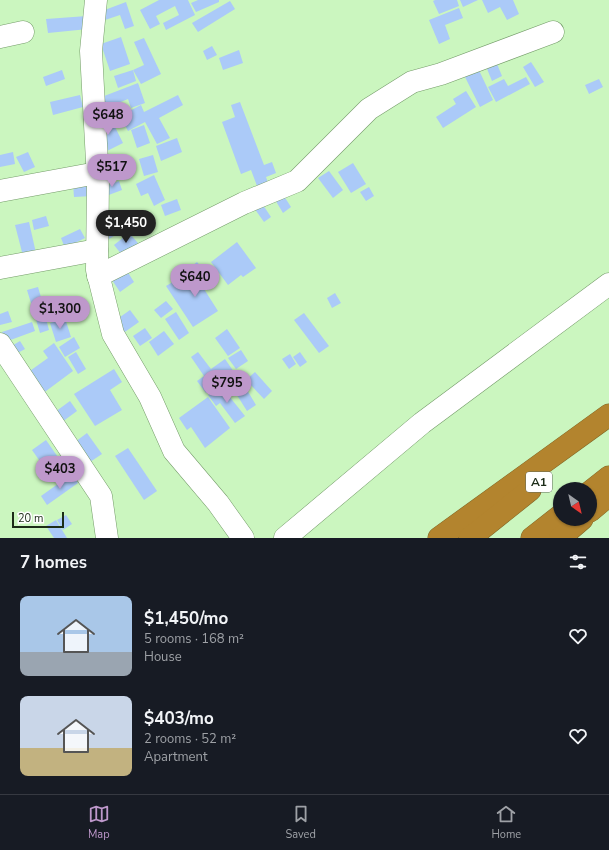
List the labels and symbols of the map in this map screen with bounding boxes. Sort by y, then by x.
pin: $648 [84,102,132,136]
pin: $517 [88,154,136,188]
pin: $1,450 [93,210,159,244]
pin: $640 [171,264,219,298]
pin: $1,300 [27,296,93,330]
pin: $795 [203,370,251,404]
pin: $403 [36,456,84,490]
road number: A1 [526,472,552,492]
north arrow [553,482,597,526]
scale bar [12,510,64,529]

